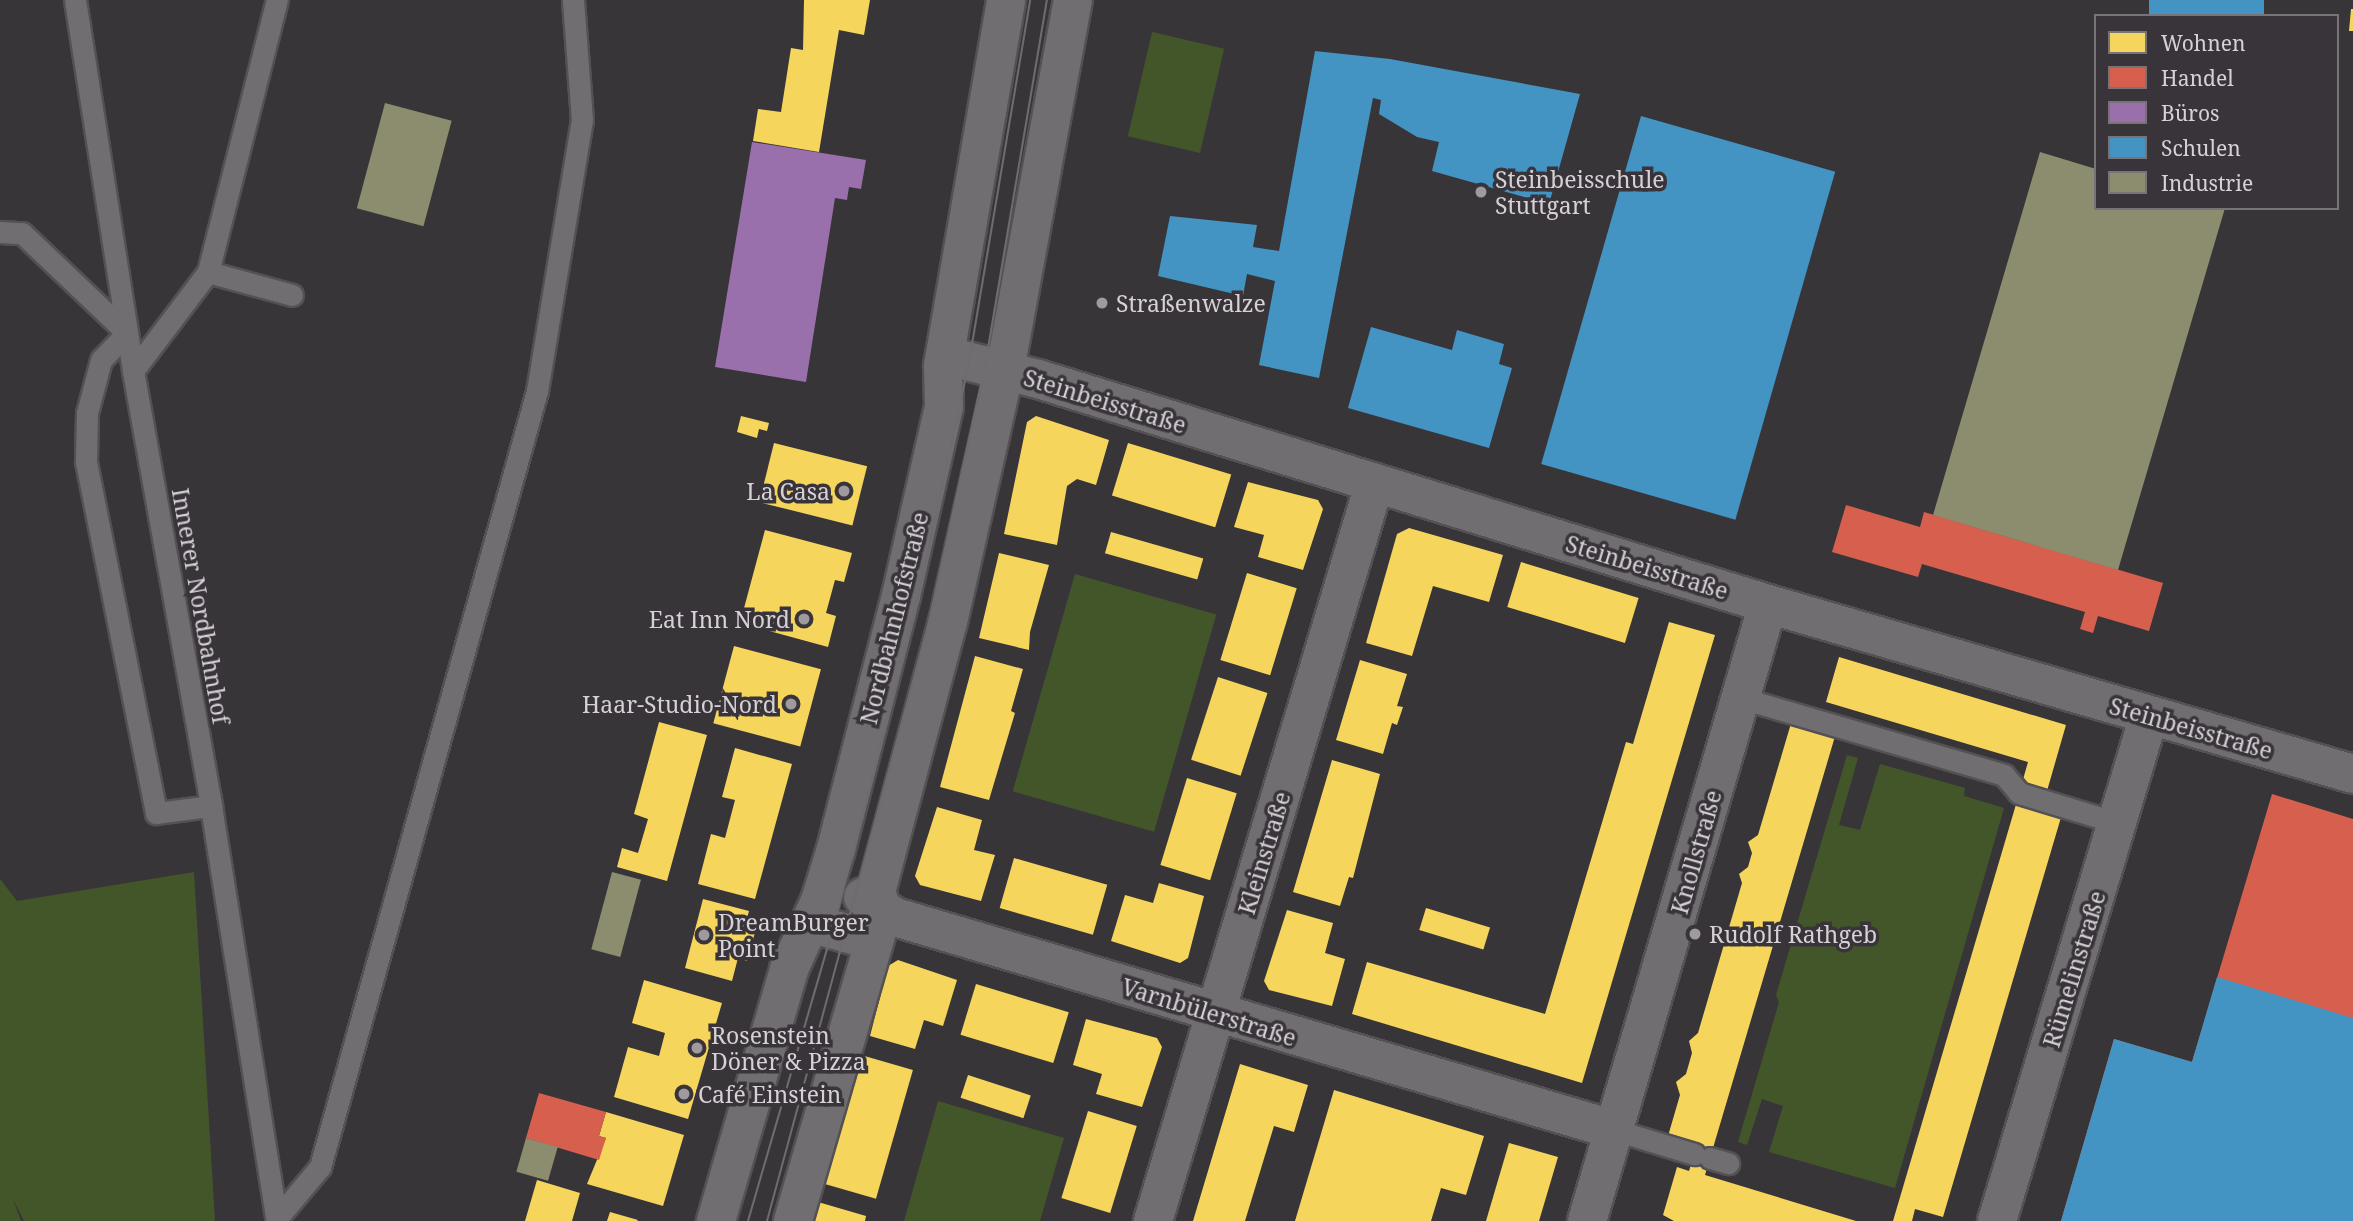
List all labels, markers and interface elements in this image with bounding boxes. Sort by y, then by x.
legend [2094,14,2339,210]
text: Wohnen [2161,29,2246,57]
text: Handel [2161,64,2234,92]
text: Büros [2161,99,2220,127]
text: Schulen [2161,134,2241,162]
place label: Steinbeisschule Stuttgart [1495,165,1665,219]
text: Industrie [2161,169,2253,197]
marker: Steinbeisschule Stuttgart [1473,184,1489,200]
place label: Straßenwalze [1116,289,1266,317]
marker: Straßenwalze [1094,295,1110,311]
street label: Steinbeisstraße [1021,363,1189,439]
place label: La Casa [746,477,830,505]
marker: La Casa [836,483,852,499]
street label: Innerer Nordbahnhof [167,486,235,726]
street label: Nordbahnhofstraße [854,509,934,727]
street label: Steinbeisstraße [1563,529,1731,605]
place label: Eat Inn Nord [649,605,790,633]
marker: Eat Inn Nord [796,611,812,627]
place label: Haar-Studio-Nord [582,690,777,718]
street label: Steinbeisstraße [2106,692,2276,764]
marker: Haar-Studio-Nord [783,696,799,712]
street label: Knollstraße [1665,787,1727,917]
street label: Kleinstraße [1232,788,1296,918]
street label: Rümelinstraße [2037,887,2111,1051]
place label: DreamBurger Point [718,908,869,962]
place label: Rudolf Rathgeb [1709,920,1877,948]
marker: Rudolf Rathgeb [1687,926,1703,942]
marker: DreamBurger Point [696,927,712,943]
street label: Varnbülerstraße [1119,972,1299,1052]
place label: Rosenstein Döner & Pizza [711,1021,866,1075]
marker: Rosenstein Döner & Pizza [689,1040,705,1056]
place label: Café Einstein [698,1080,841,1108]
marker: Café Einstein [676,1086,692,1102]

